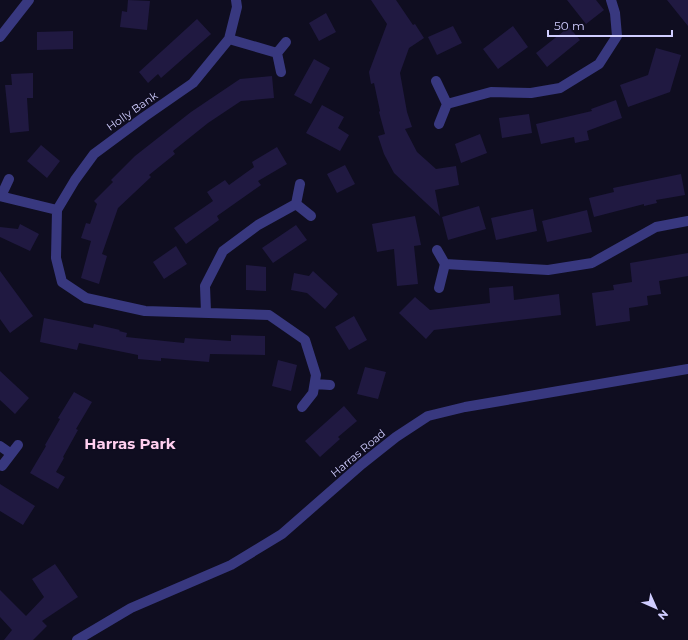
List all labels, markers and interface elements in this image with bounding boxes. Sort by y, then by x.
scale bar [548,12,672,38]
text: 50 m [554,18,585,33]
street label: Holly Bank [104,88,161,134]
street label: Harras Road [328,426,388,480]
district label: Harras Park [84,434,176,453]
north arrow [636,588,676,628]
text: N [655,607,671,623]

